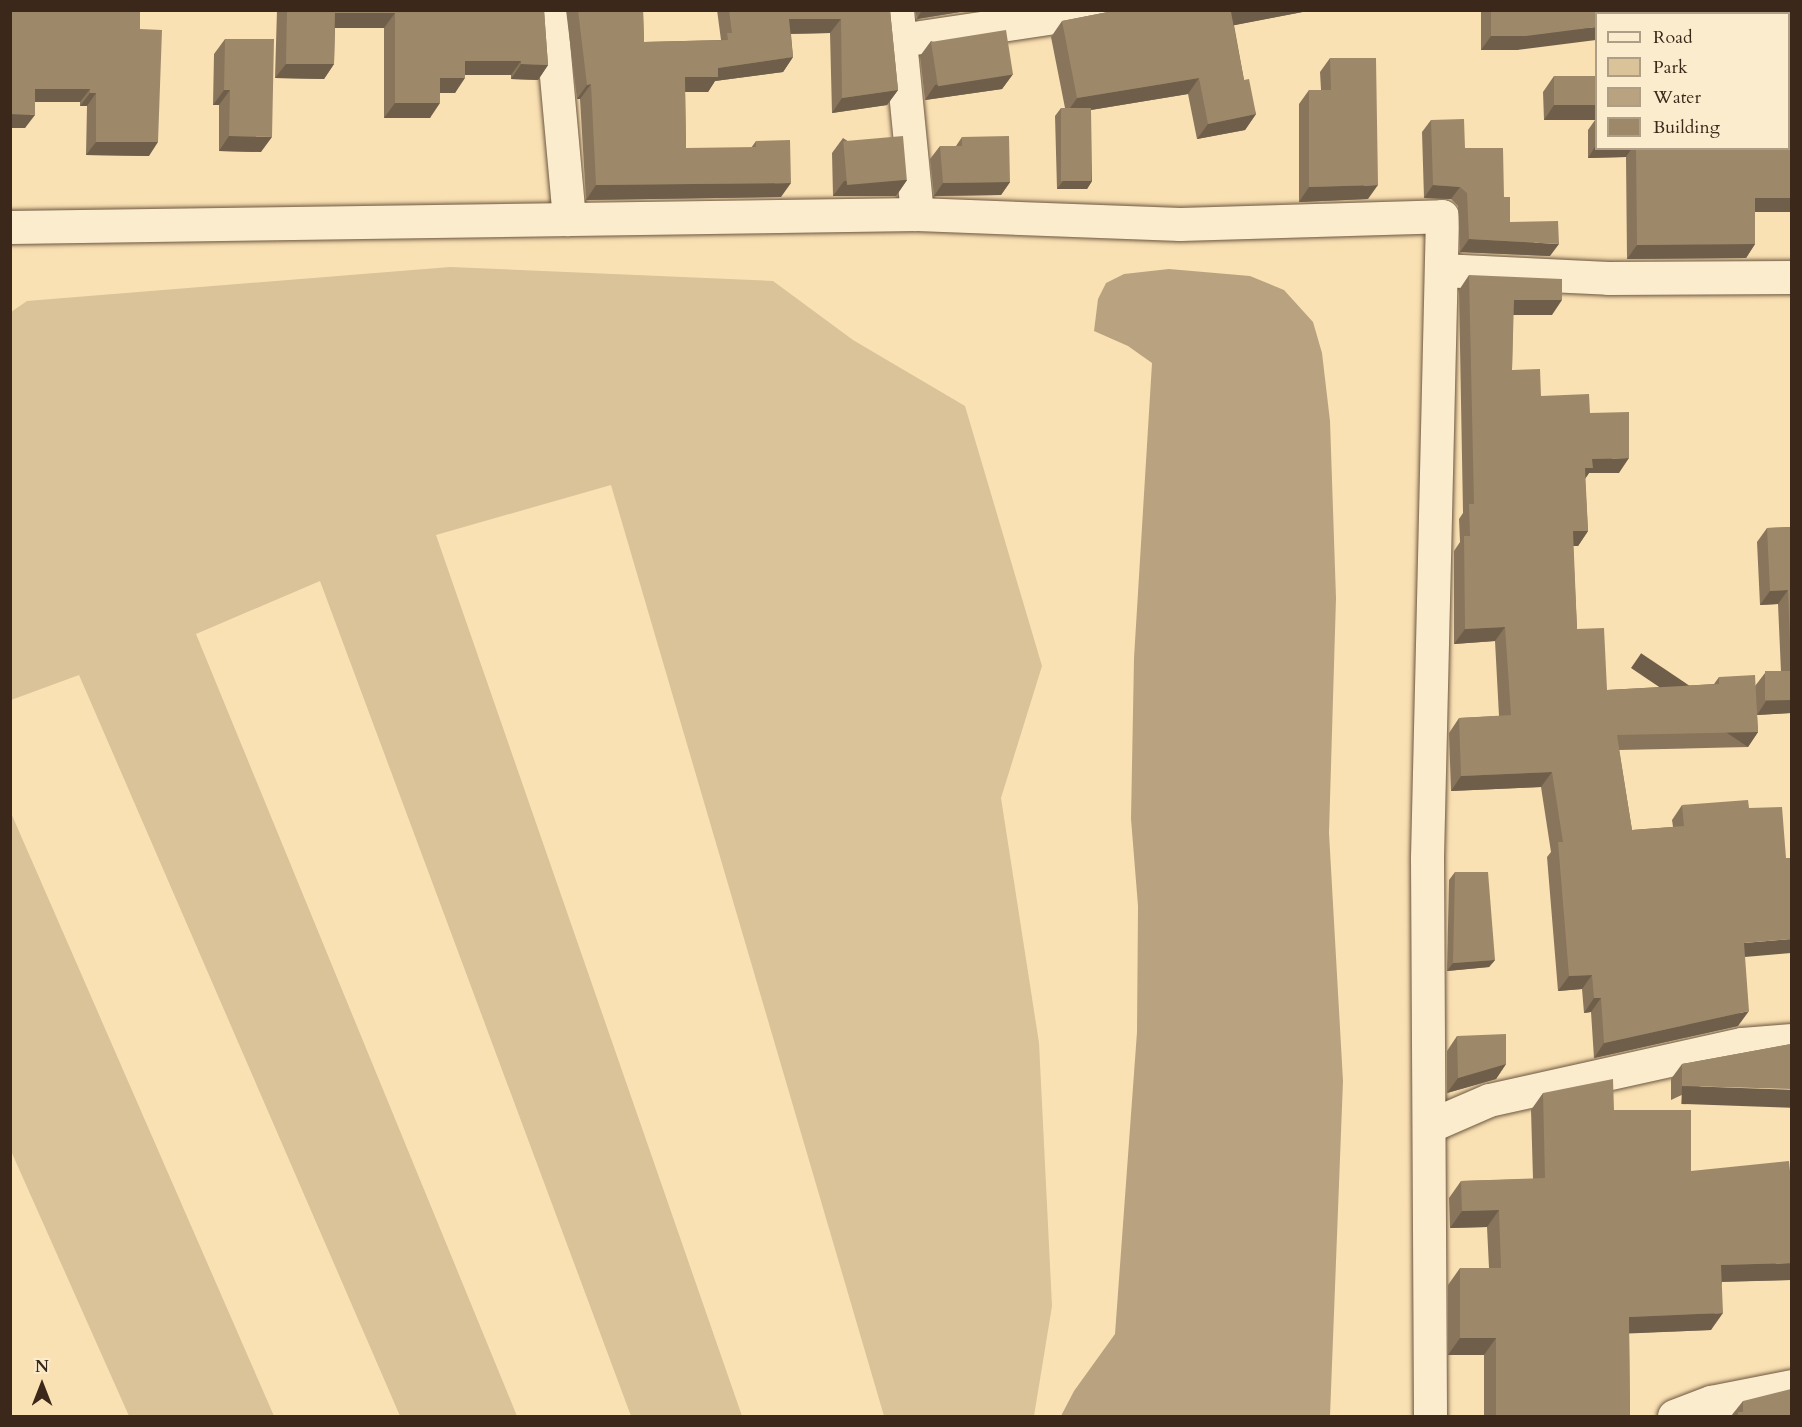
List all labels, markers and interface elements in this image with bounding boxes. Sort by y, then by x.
legend [1595,12,1790,150]
text: Road [1653,25,1693,50]
text: Park [1653,55,1688,80]
text: Water [1653,85,1701,110]
text: Building [1653,115,1720,140]
north arrow [12,1355,72,1415]
text: N [35,1356,49,1378]

